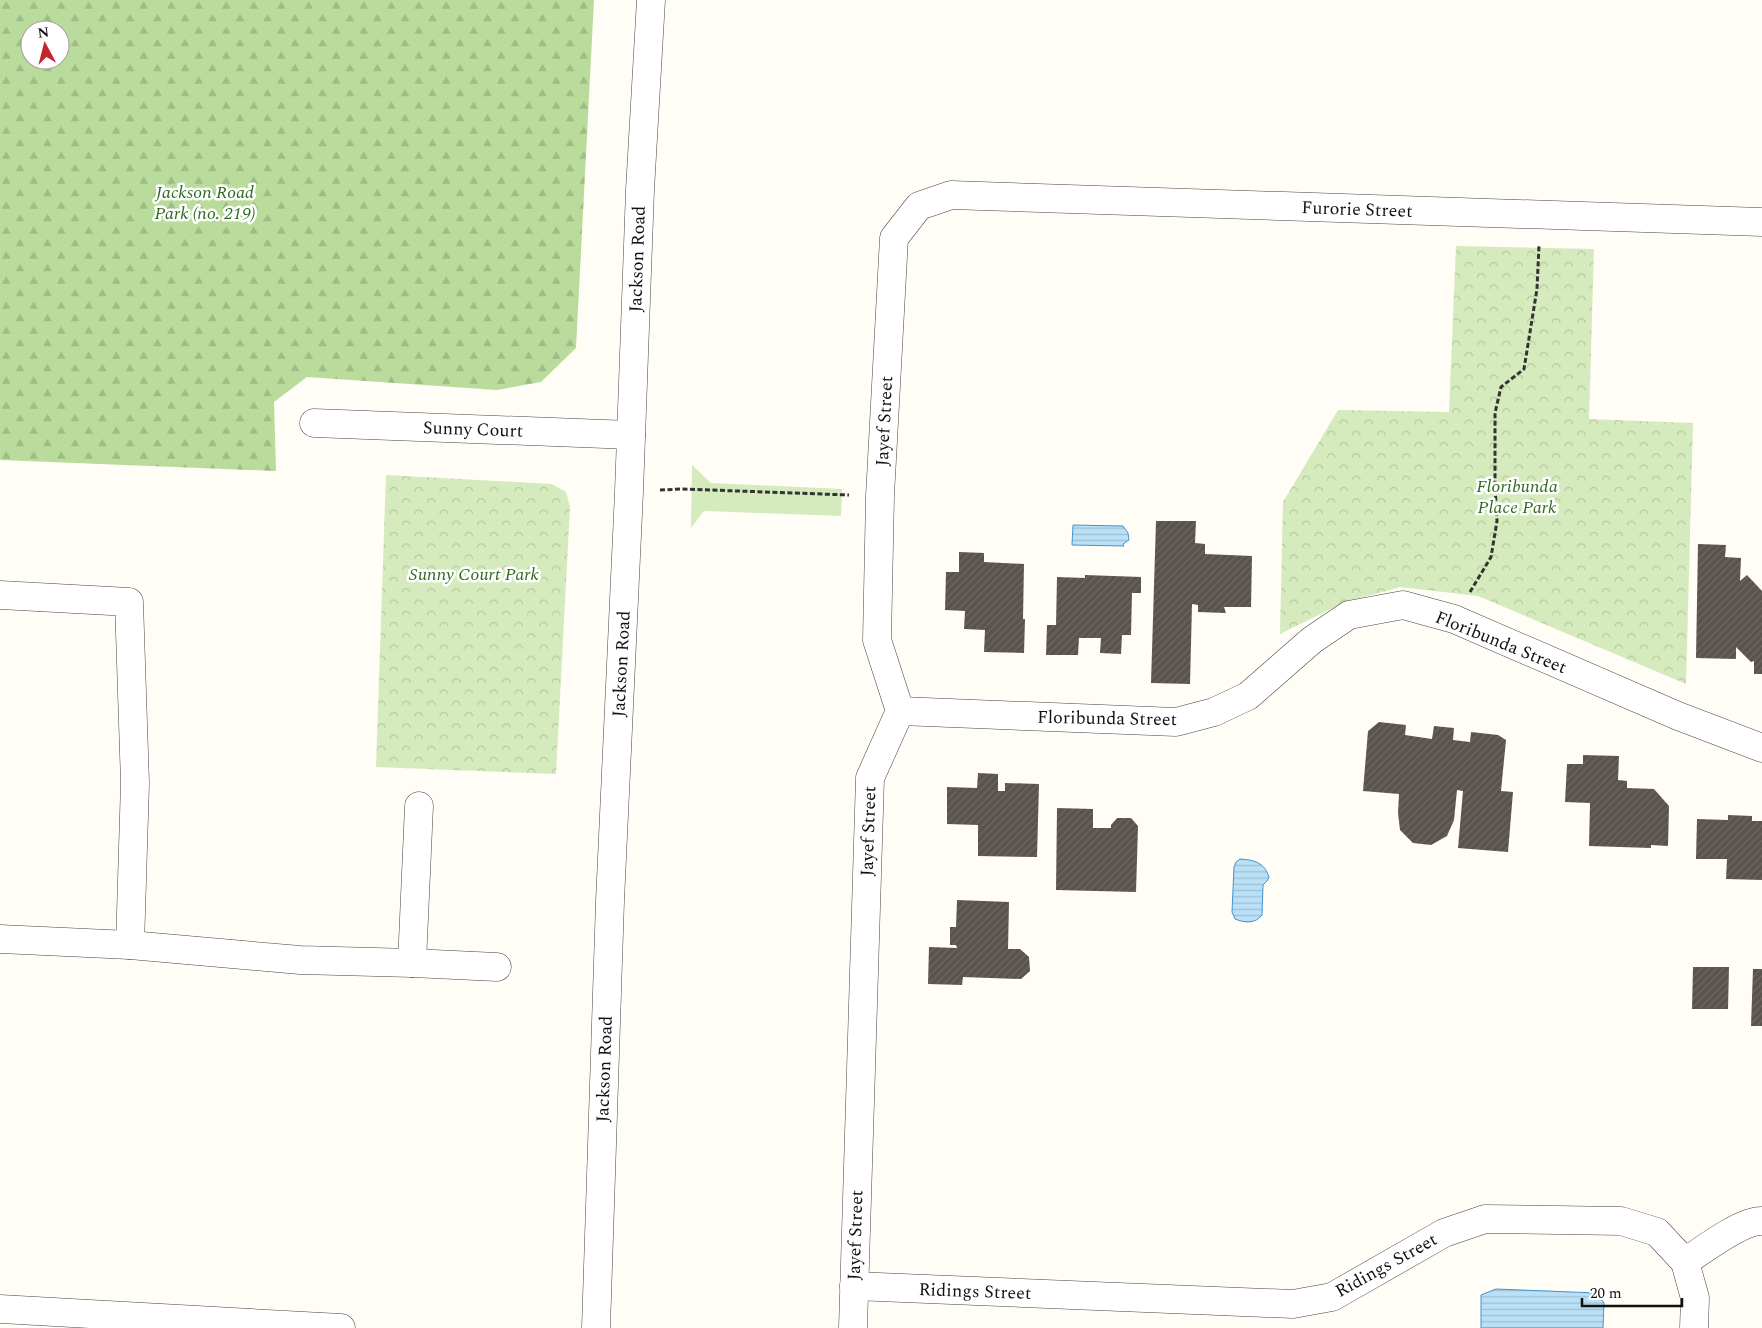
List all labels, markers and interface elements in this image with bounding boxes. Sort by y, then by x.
north arrow [20,20,70,70]
text: N [37,21,50,44]
park label: Jackson Road Park (no. 219) [154,179,256,227]
street label: Furorie Street [1301,194,1413,225]
street label: Jackson Road [622,205,653,313]
street label: Jayef Street [869,375,900,467]
street label: Sunny Court [423,414,523,445]
park label: Floribunda Place Park [1476,473,1558,521]
park label: Sunny Court Park [409,561,540,588]
street label: Floribunda Street [1431,604,1571,681]
street label: Jackson Road [605,610,638,718]
street label: Floribunda Street [1037,704,1177,733]
street label: Jayef Street [853,785,884,877]
street label: Jackson Road [589,1015,620,1123]
street label: Jayef Street [840,1189,871,1281]
street label: Ridings Street [1330,1226,1442,1305]
street label: Ridings Street [918,1276,1032,1307]
scale bar [1582,1276,1682,1308]
text: 20 m [1590,1282,1622,1305]

